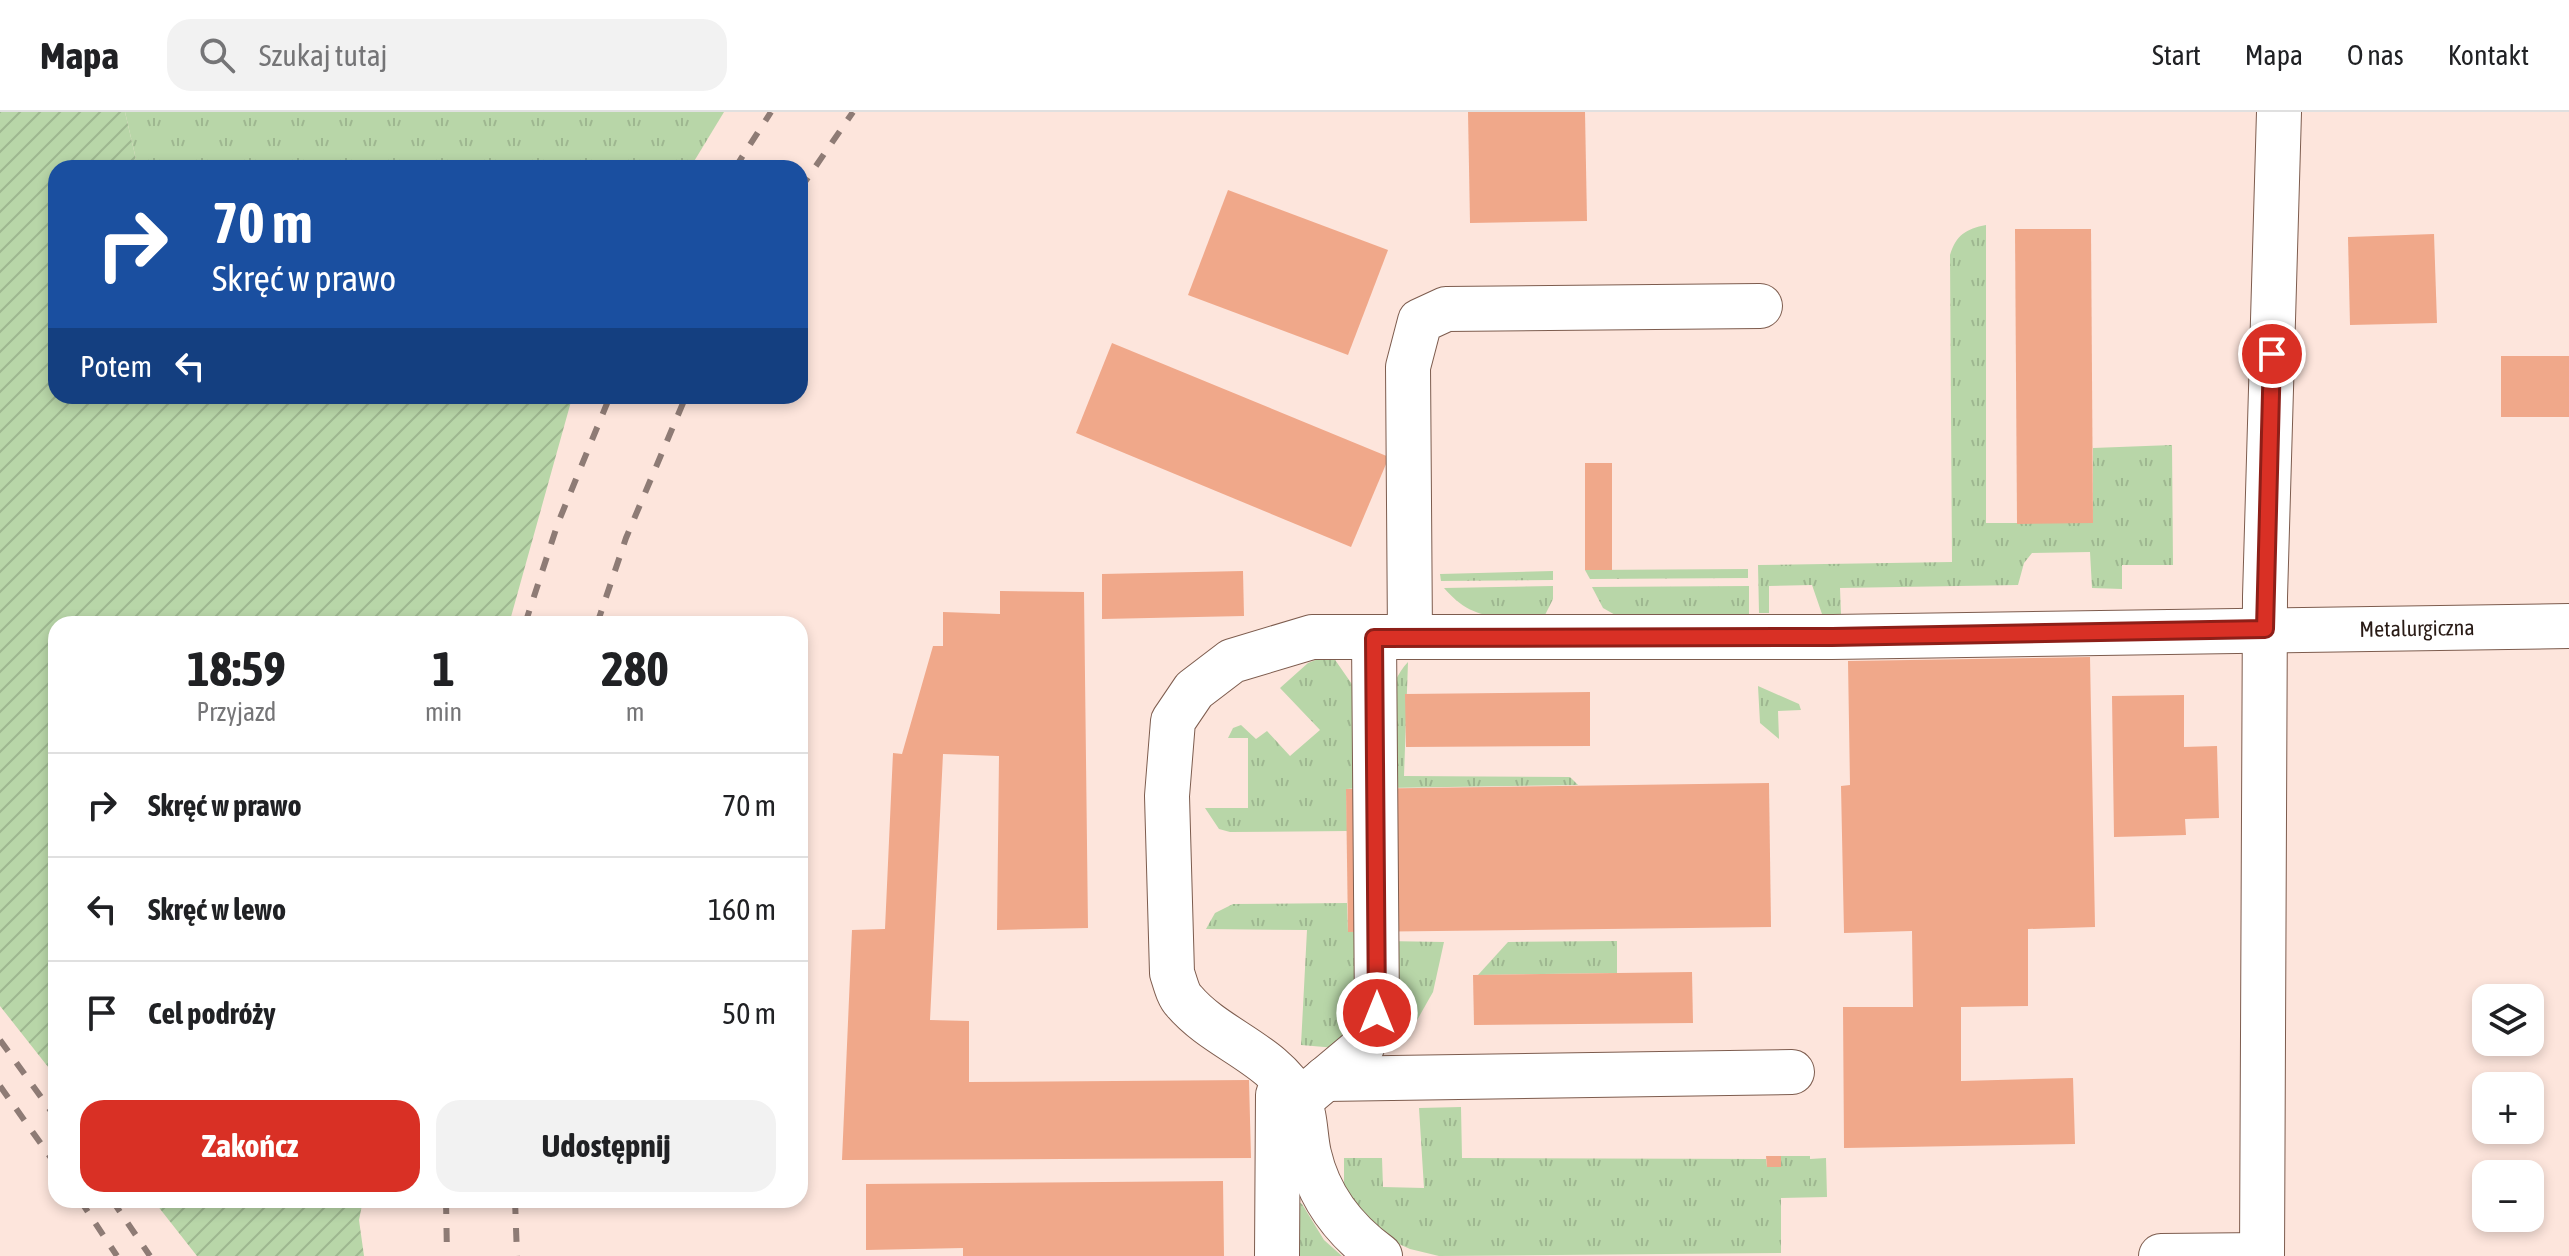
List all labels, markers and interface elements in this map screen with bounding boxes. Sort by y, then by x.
search box [167,19,727,91]
icon: search [195,33,239,77]
text: Mapa [40,34,119,77]
text: Szukaj tutaj [259,38,387,72]
text: Start [2152,39,2201,71]
text: Mapa [2245,39,2303,71]
text: O nas [2347,39,2404,71]
text: Kontakt [2448,39,2529,71]
text: 70 m [212,191,313,255]
icon: right [80,192,184,296]
text: Skręć w prawo [212,257,396,299]
pin [2238,320,2306,388]
icon: arrive [2250,332,2294,376]
icon: left [168,344,212,388]
text: Potem [80,349,152,383]
street label: Metalurgiczna [2359,614,2475,642]
text: 18:59 [187,641,286,696]
text: 1 [432,641,455,696]
text: 280 [601,641,669,696]
text: Przyjazd [196,697,276,727]
text: min [425,697,462,727]
text: m [626,697,644,727]
icon: right [80,783,124,827]
text: Skręć w prawo [148,788,301,822]
text: 70 m [722,788,776,822]
icon: left [80,887,124,931]
text: Skręć w lewo [148,892,286,926]
text: 160 m [708,892,776,926]
position arrow [1335,971,1419,1055]
map controls [2472,984,2544,1232]
button: layers [2472,984,2544,1056]
icon: arrive [80,991,124,1035]
text: Cel podróży [148,996,276,1030]
text: 50 m [722,996,776,1030]
button: + [2472,1072,2544,1144]
button: Zakończ [80,1100,420,1192]
button: Udostępnij [436,1100,776,1192]
button: − [2472,1160,2544,1232]

